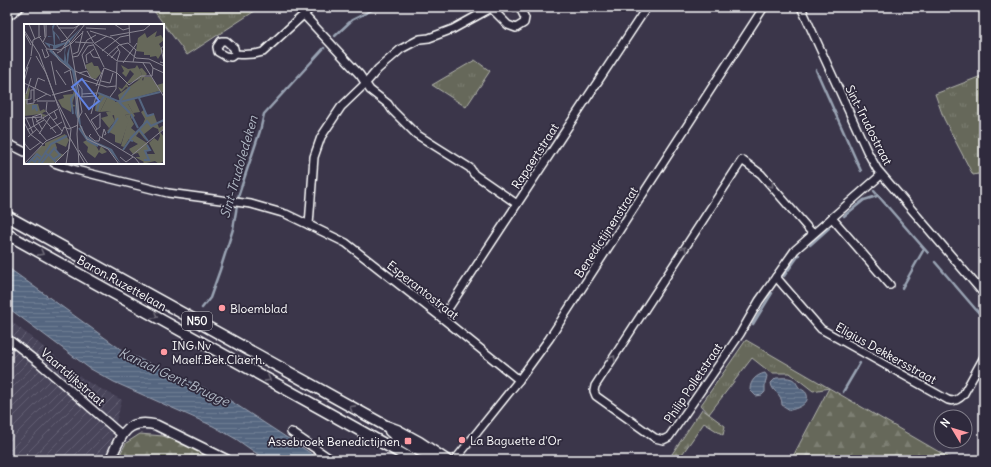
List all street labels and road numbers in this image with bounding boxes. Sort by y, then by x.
street label: Sint-Trudostraat [842,83,896,167]
street label: Rapaertstraat [508,120,562,192]
street label: Benedictijnenstraat [571,184,641,280]
street label: Baron Ruzettelaan [74,252,170,314]
street label: Esperantostraat [384,257,462,323]
road number: N50 [182,312,212,330]
street label: Eligius Dekkersstraat [833,319,939,387]
street label: Philip Polletstraat [661,340,725,426]
street label: Vaartdijkstraat [38,345,108,409]

